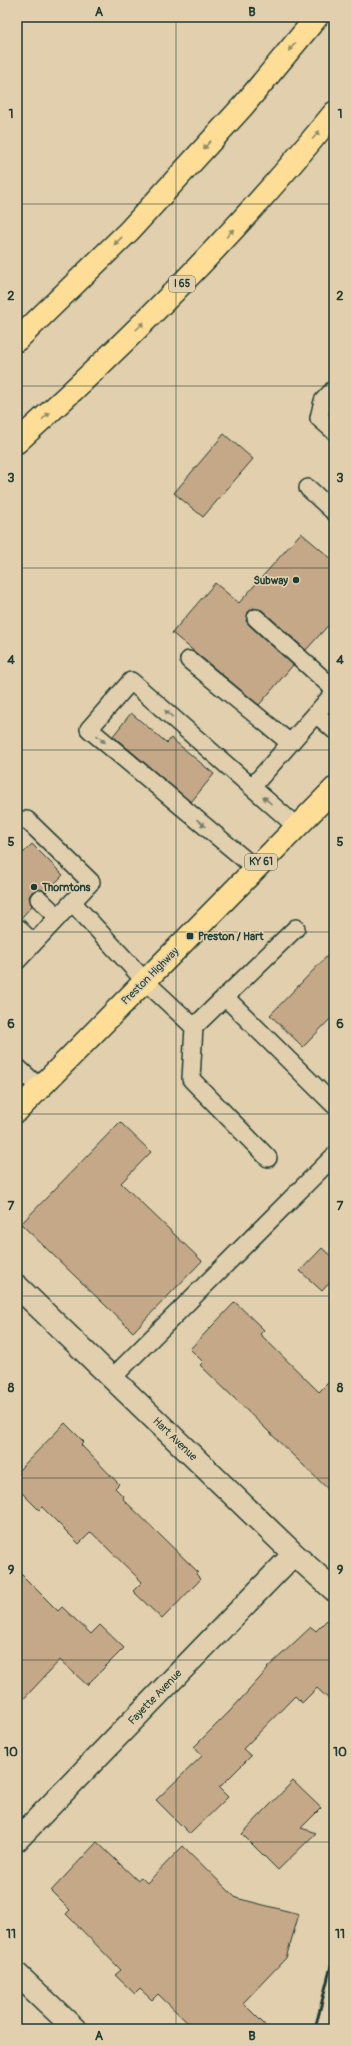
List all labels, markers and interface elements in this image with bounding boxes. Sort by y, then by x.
text: A [95,4,104,20]
text: B [248,4,256,20]
one-way arrow [287,42,296,52]
text: 1 [8,106,14,122]
text: 1 [337,106,343,122]
one-way arrow [312,130,321,141]
one-way arrow [202,140,211,150]
one-way arrow [225,228,234,237]
one-way arrow [113,236,123,246]
road number: I 65 [169,276,195,292]
text: 2 [7,288,15,304]
text: 2 [336,288,344,304]
one-way arrow [135,321,145,331]
one-way arrow [41,411,51,421]
text: 3 [7,470,15,486]
text: 3 [336,470,344,486]
place label: Subway [253,574,288,587]
marker: Subway [291,575,301,585]
text: 4 [7,652,15,668]
text: 4 [336,652,344,668]
one-way arrow [164,710,174,719]
one-way arrow [96,735,106,744]
one-way arrow [262,796,271,805]
one-way arrow [195,818,206,827]
text: 5 [7,834,15,850]
text: 5 [336,834,344,850]
road number: KY 61 [245,854,277,870]
place label: Thorntons [41,881,90,894]
marker: Thorntons [29,882,39,892]
place label: Preston / Hart [198,930,264,943]
marker: Preston / Hart [185,931,195,941]
street label: Preston Highway [119,944,182,1007]
text: 6 [7,1016,15,1032]
text: 6 [336,1016,344,1032]
text: 7 [8,1198,15,1214]
text: 7 [337,1198,344,1214]
text: 8 [8,1380,15,1396]
text: 8 [337,1380,344,1396]
street label: Hart Avenue [150,1415,200,1464]
text: 9 [8,1562,15,1578]
text: 9 [337,1562,344,1578]
street label: Fayette Avenue [125,1666,185,1727]
text: 10 [4,1744,18,1760]
text: 10 [333,1744,347,1760]
text: 11 [6,1926,16,1942]
text: 11 [335,1926,345,1942]
text: A [95,2028,104,2044]
text: B [248,2028,256,2044]

